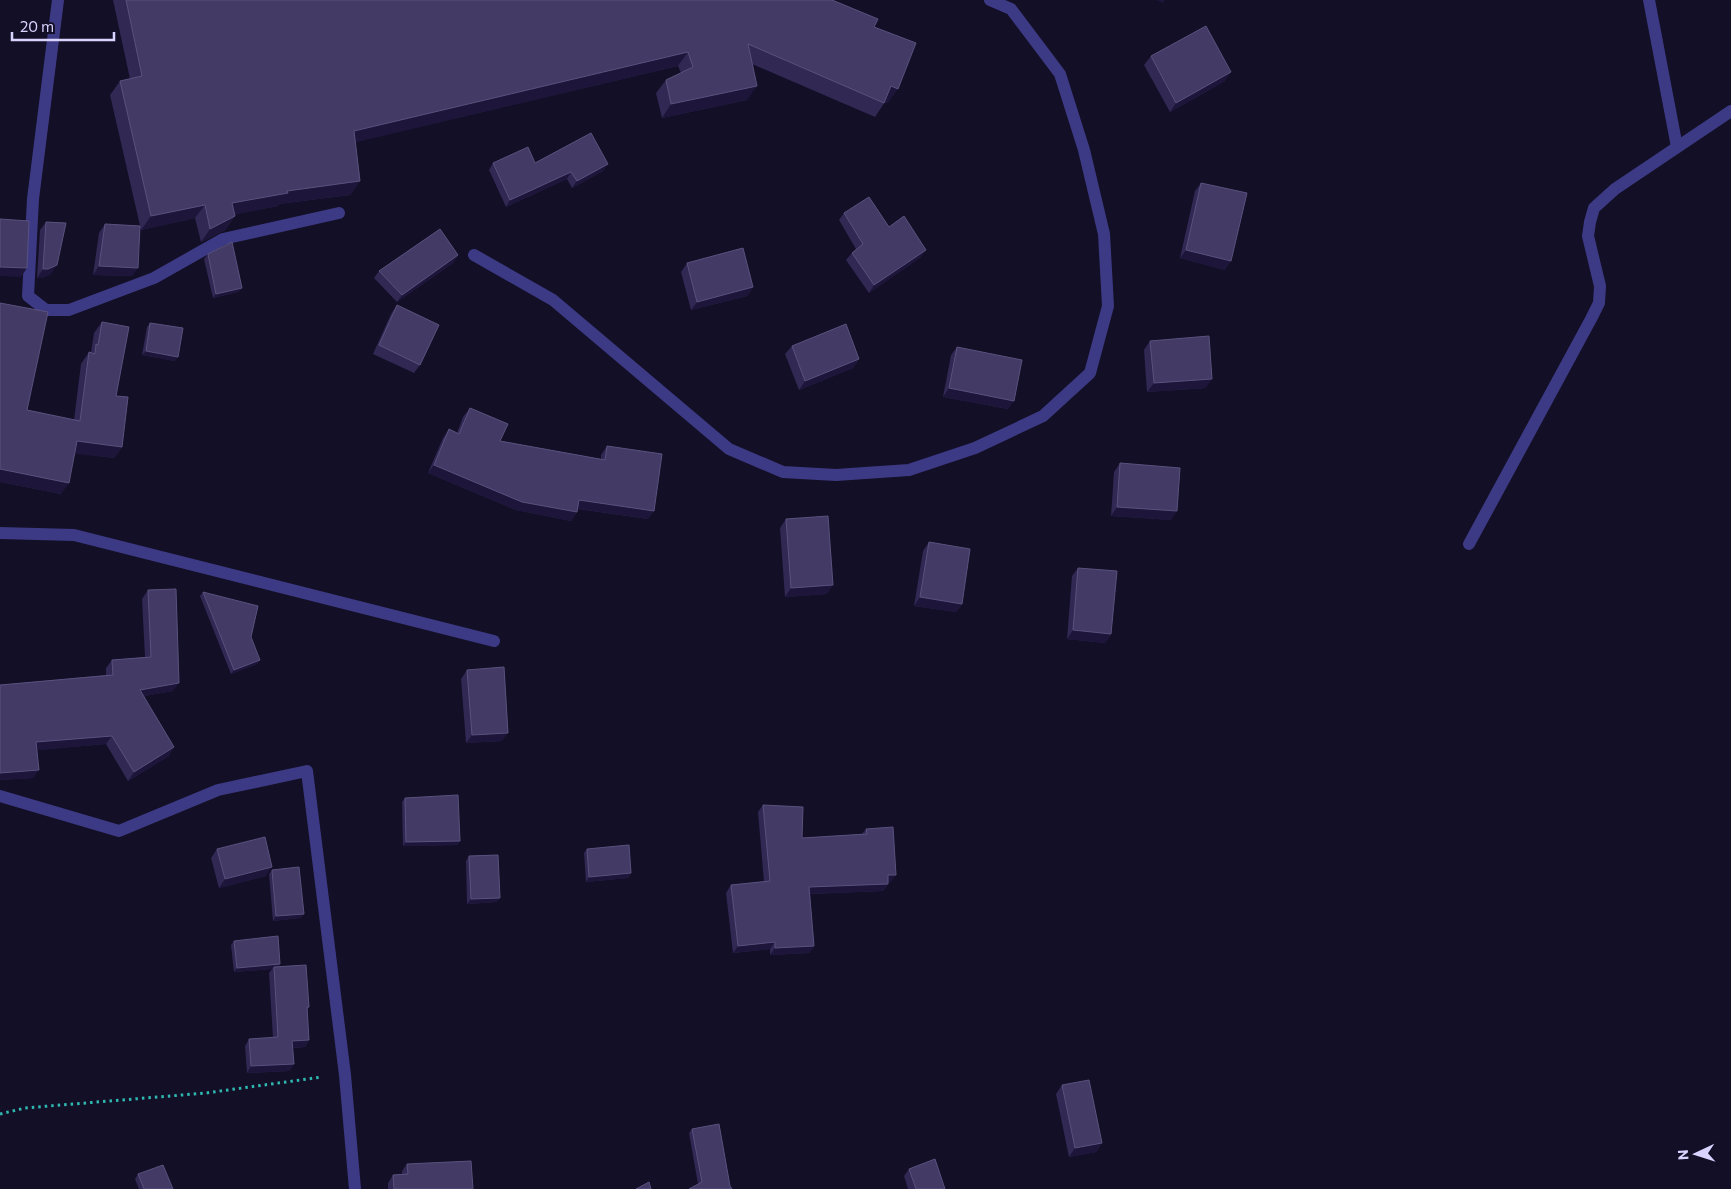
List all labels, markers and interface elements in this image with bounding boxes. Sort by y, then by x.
scale bar [12,10,115,42]
text: 20 m [20,17,54,35]
north arrow [1671,1129,1721,1179]
text: N [1674,1149,1691,1161]

